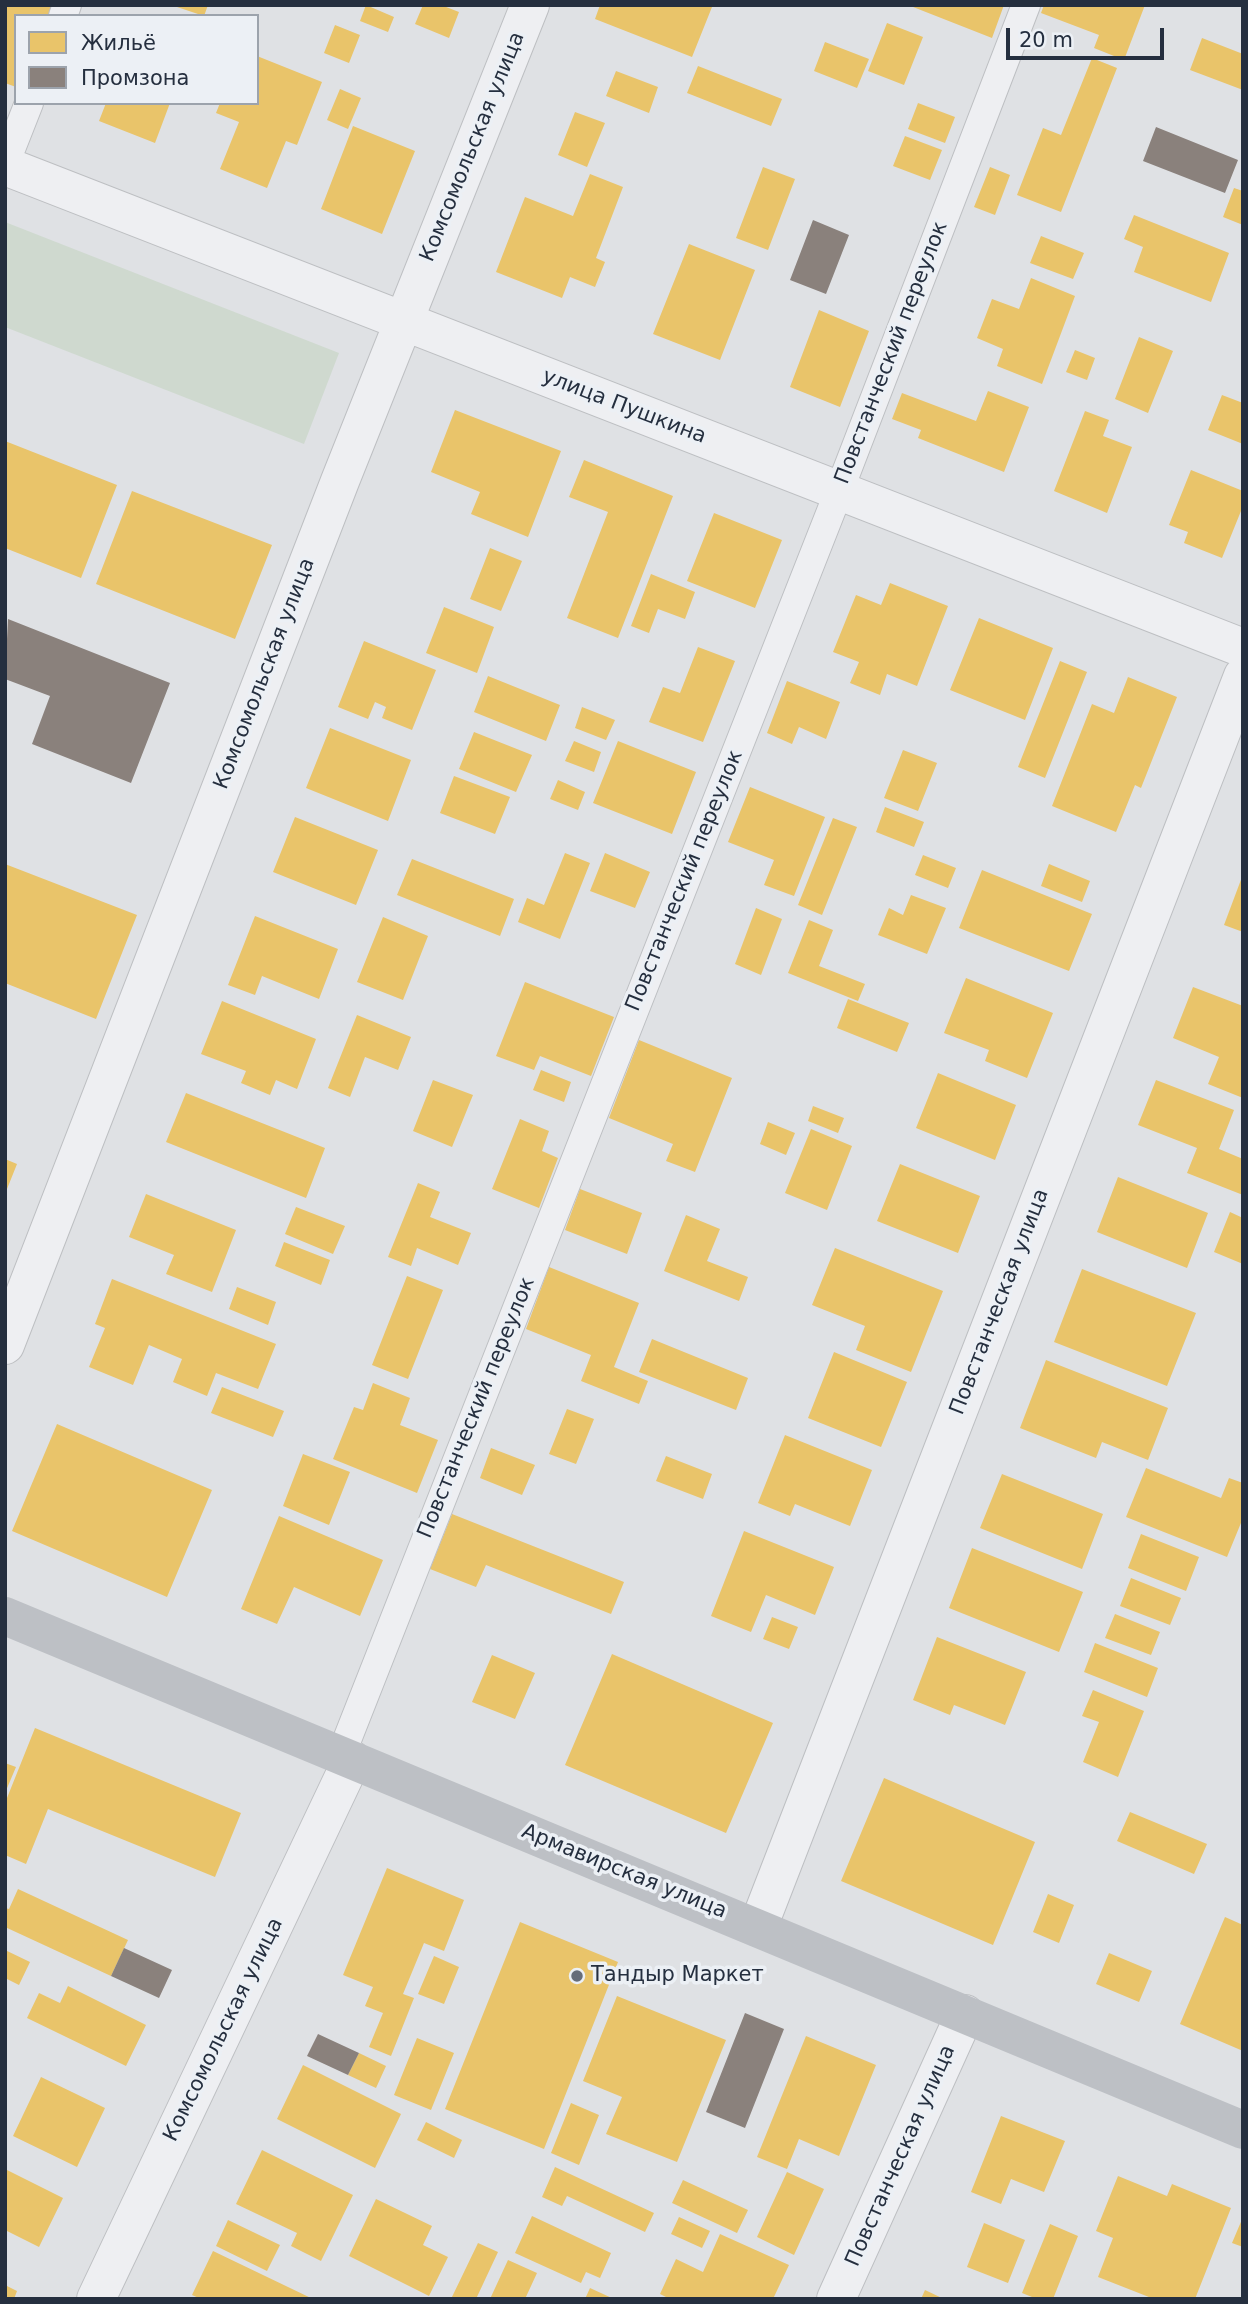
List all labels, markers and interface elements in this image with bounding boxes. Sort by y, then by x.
legend [14,14,259,105]
scale bar [1010,14,1168,58]
street label: Комсомольская улица [415,28,531,266]
text: 20 m [1019,28,1073,52]
text: Жильё [81,31,156,55]
text: Промзона [81,66,189,90]
street label: Повстанческий переулок [830,218,954,488]
street label: улица Пушкина [538,364,710,450]
street label: Комсомольская улица [209,555,321,793]
street label: Повстанческий переулок [621,747,749,1015]
street label: Повстанческая улица [945,1186,1055,1418]
street label: Повстанческий переулок [413,1274,541,1542]
street label: Армавирская улица [518,1819,730,1925]
street label: Комсомольская улица [159,1914,289,2146]
place label: Тандыр Маркет [591,1963,764,1989]
marker: Тандыр Маркет [569,1968,585,1984]
street label: Повстанческая улица [841,2041,961,2271]

